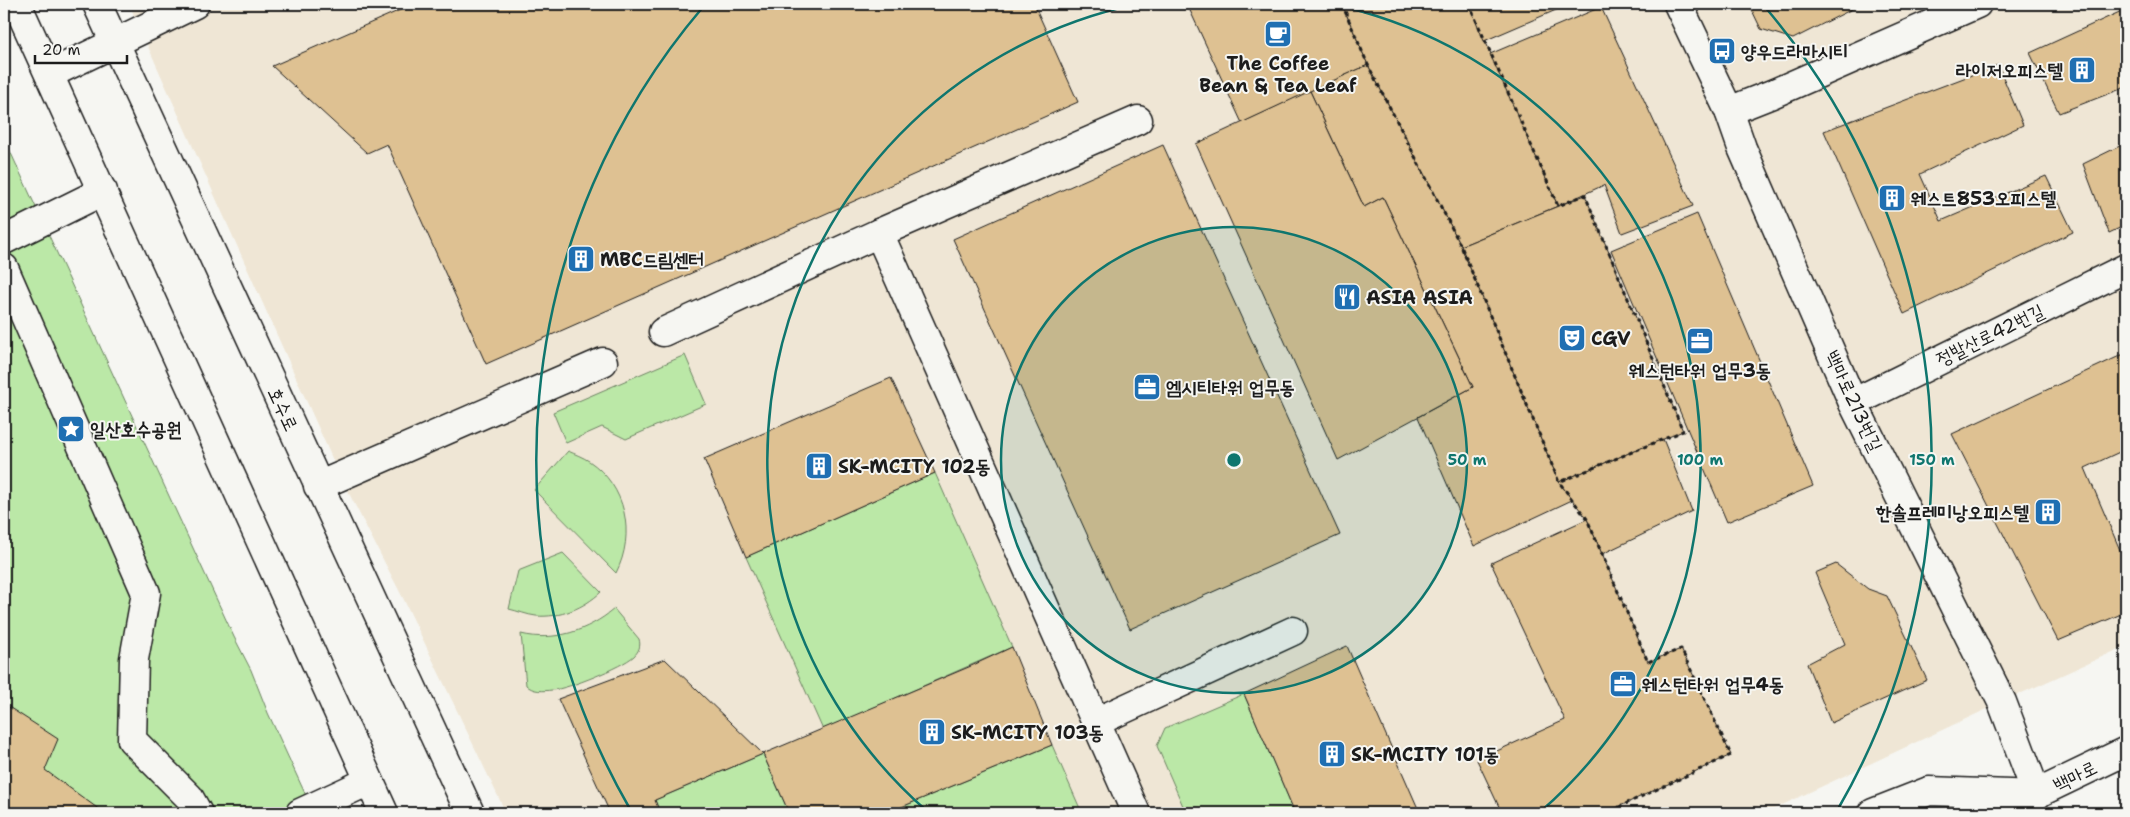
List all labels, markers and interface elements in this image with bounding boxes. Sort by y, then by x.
cafe icon: The Coffee Bean & Tea Leaf [1263,19,1293,49]
scale bar [35,32,128,64]
bus stop icon: 양우드라마시티 [1707,36,1737,66]
place label: 양우드라마시티 [1741,39,1848,64]
text: 20 m [42,40,81,60]
place label: The Coffee Bean & Tea Leaf [1199,51,1357,98]
building icon: 라이저오피스텔 [2067,55,2097,85]
place label: 라이저오피스텔 [1956,58,2064,83]
building icon: 웨스트853오피스텔 [1877,183,1907,213]
place label: 웨스트853오피스텔 [1911,186,2057,211]
building icon: MBC드림센터 [566,244,596,274]
place label: MBC드림센터 [600,247,704,272]
restaurant icon: ASIA ASIA [1332,282,1362,312]
place label: ASIA ASIA [1366,285,1473,310]
street label: 정발산로42번길 [1932,298,2048,372]
theatre icon: CGV [1557,323,1587,353]
place label: CGV [1591,326,1631,351]
office icon: 웨스턴타워 업무3동 [1685,326,1715,356]
street label: 백마로213번길 [1820,346,1888,456]
place label: 웨스턴타워 업무3동 [1629,358,1771,383]
office icon: 엠시티타워 업무동 [1132,372,1162,402]
place label: 엠시티타워 업무동 [1166,375,1295,400]
street label: 호수로 [262,383,304,435]
place icon: 일산호수공원 [56,414,86,444]
place label: 일산호수공원 [90,417,182,442]
text: 50 m [1448,450,1487,470]
text: 100 m [1677,450,1723,470]
text: 150 m [1909,450,1955,470]
building icon: SK-MCITY 102동 [804,451,834,481]
centre of rings [1225,451,1243,469]
place label: SK-MCITY 102동 [838,454,991,479]
building icon: 한솔프레미낭오피스텔 [2033,497,2063,527]
place label: 한솔프레미낭오피스텔 [1875,500,2030,525]
office icon: 웨스턴타워 업무4동 [1608,669,1638,699]
place label: 웨스턴타워 업무4동 [1642,672,1784,697]
building icon: SK-MCITY 103동 [917,717,947,747]
place label: SK-MCITY 103동 [951,720,1104,745]
building icon: SK-MCITY 101동 [1317,739,1347,769]
place label: SK-MCITY 101동 [1351,742,1499,767]
street label: 백마로 [2049,755,2101,797]

